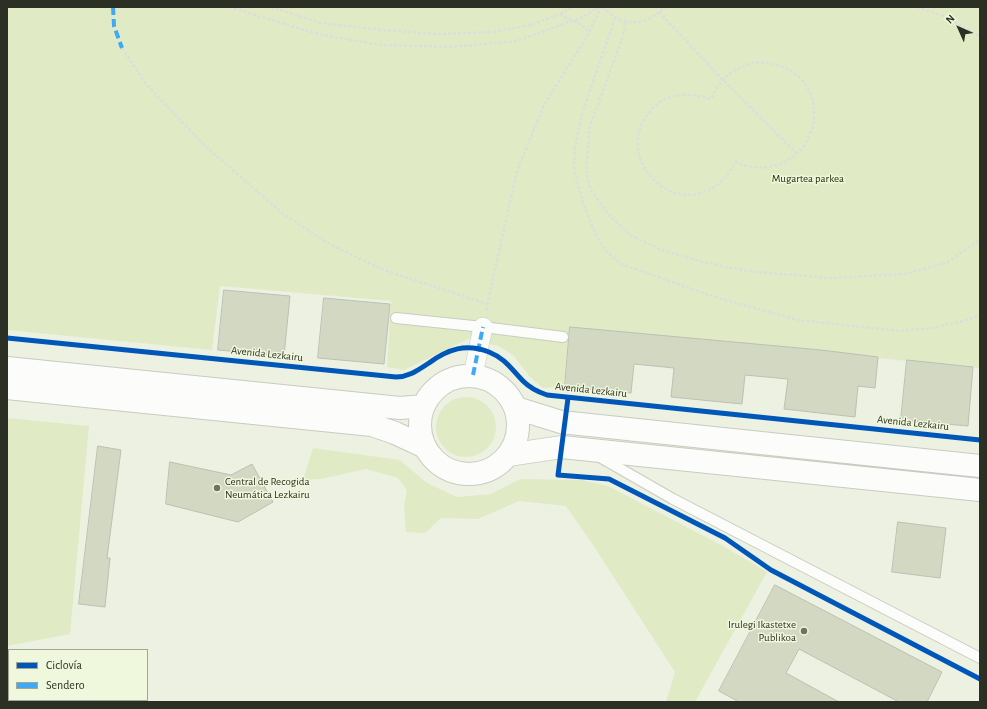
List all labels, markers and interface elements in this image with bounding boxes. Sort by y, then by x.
north arrow [939,8,979,48]
text: N [944,13,957,26]
park label: Mugartea parkea [772,172,844,186]
street label: Avenida Lezkairu [230,344,304,364]
street label: Avenida Lezkairu [554,380,628,400]
street label: Avenida Lezkairu [876,413,950,433]
place label: Central de Recogida Neumática Lezkairu [225,475,310,501]
marker: Central de Recogida Neumática Lezkairu [212,483,222,493]
place label: Irulegi Ikastetxe Publikoa [728,618,796,644]
marker: Irulegi Ikastetxe Publikoa [799,626,809,636]
legend [8,649,148,701]
text: Ciclovía [46,659,82,671]
text: Sendero [46,679,85,691]

